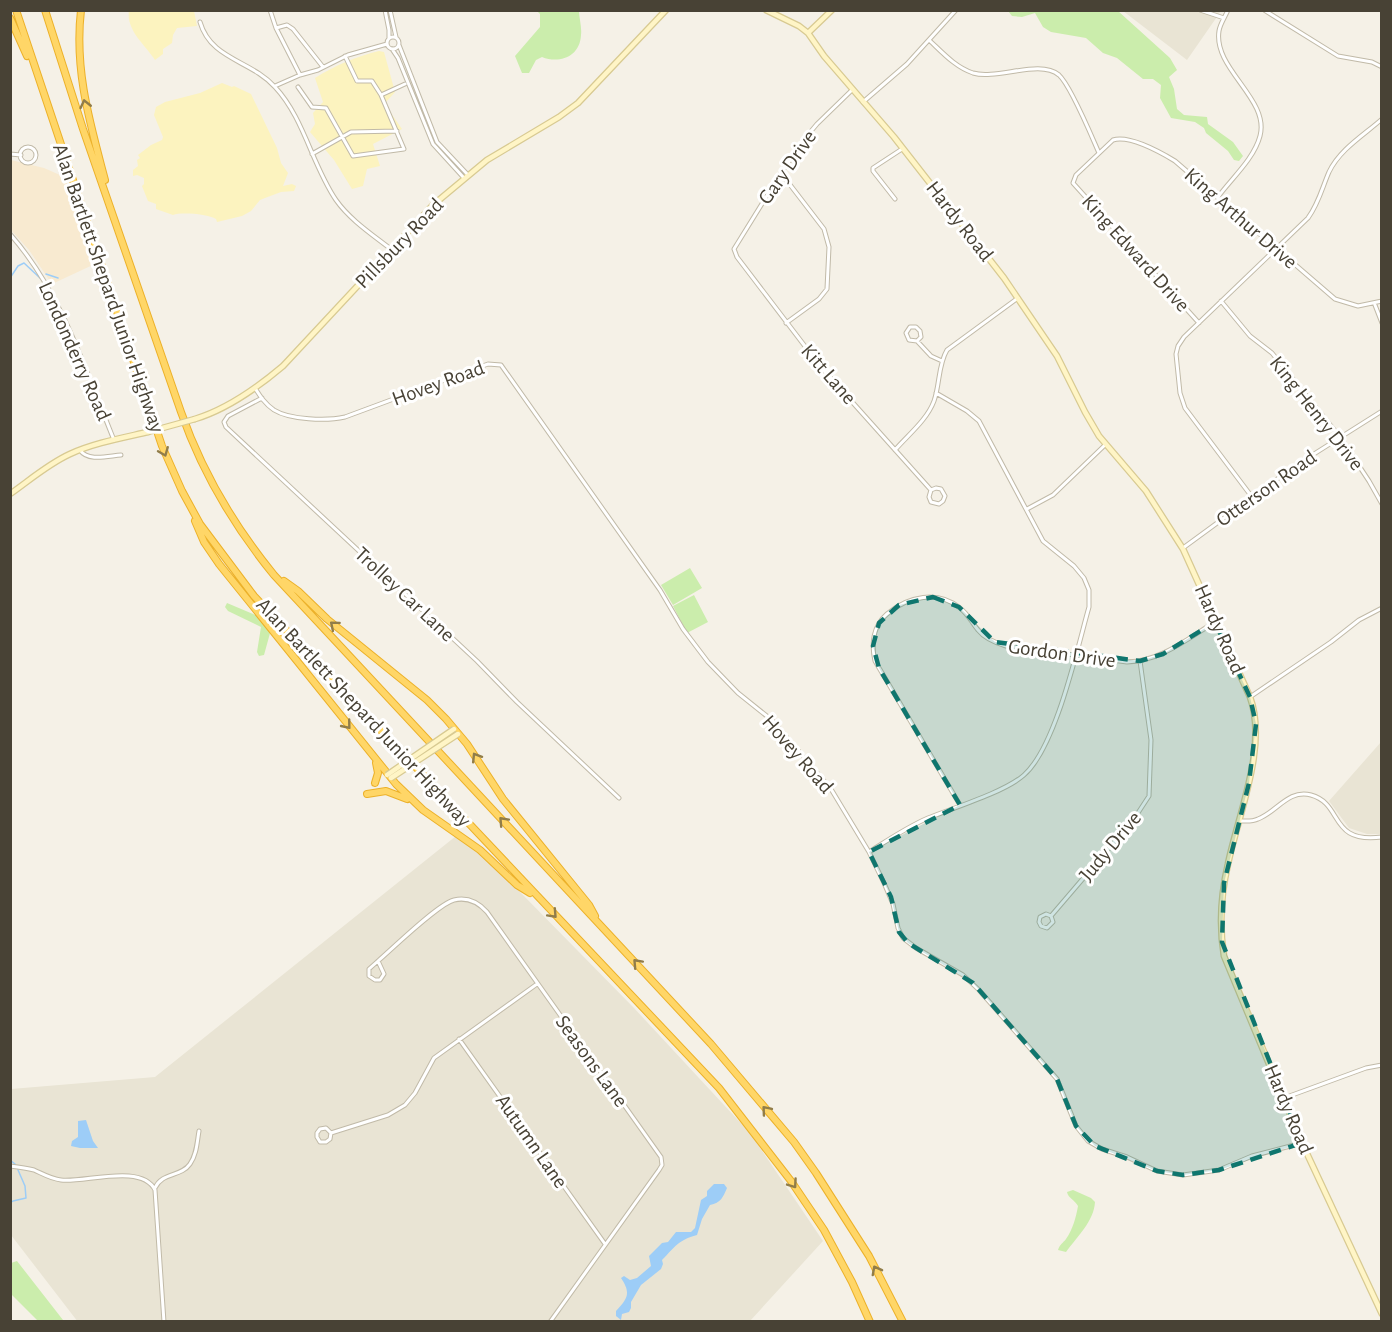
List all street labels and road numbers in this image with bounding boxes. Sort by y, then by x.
street label: Gary Drive [754,126,820,208]
street label: Alan Bartlett Shepard Junior Highway [49,141,168,435]
street label: King Arthur Drive [1180,164,1301,273]
street label: Hardy Road [922,177,997,265]
street label: King Edward Drive [1078,191,1193,316]
street label: Pillsbury Road [351,194,448,293]
street label: Londonderry Road [34,279,115,424]
street label: Kitt Lane [797,340,860,408]
street label: King Henry Drive [1266,352,1368,474]
street label: Hovey Road [389,357,487,410]
street label: Otterson Road [1212,446,1320,531]
street label: Trolley Car Lane [351,543,459,646]
street label: Hardy Road [1191,581,1249,677]
street label: Alan Bartlett Shepard Junior Highway [252,594,475,831]
street label: Gordon Drive [1007,636,1117,671]
street label: Hovey Road [758,711,837,798]
street label: Judy Drive [1075,807,1145,885]
street label: Seasons Lane [551,1012,632,1111]
street label: Hardy Road [1260,1061,1317,1157]
street label: Autumn Lane [492,1091,572,1192]

